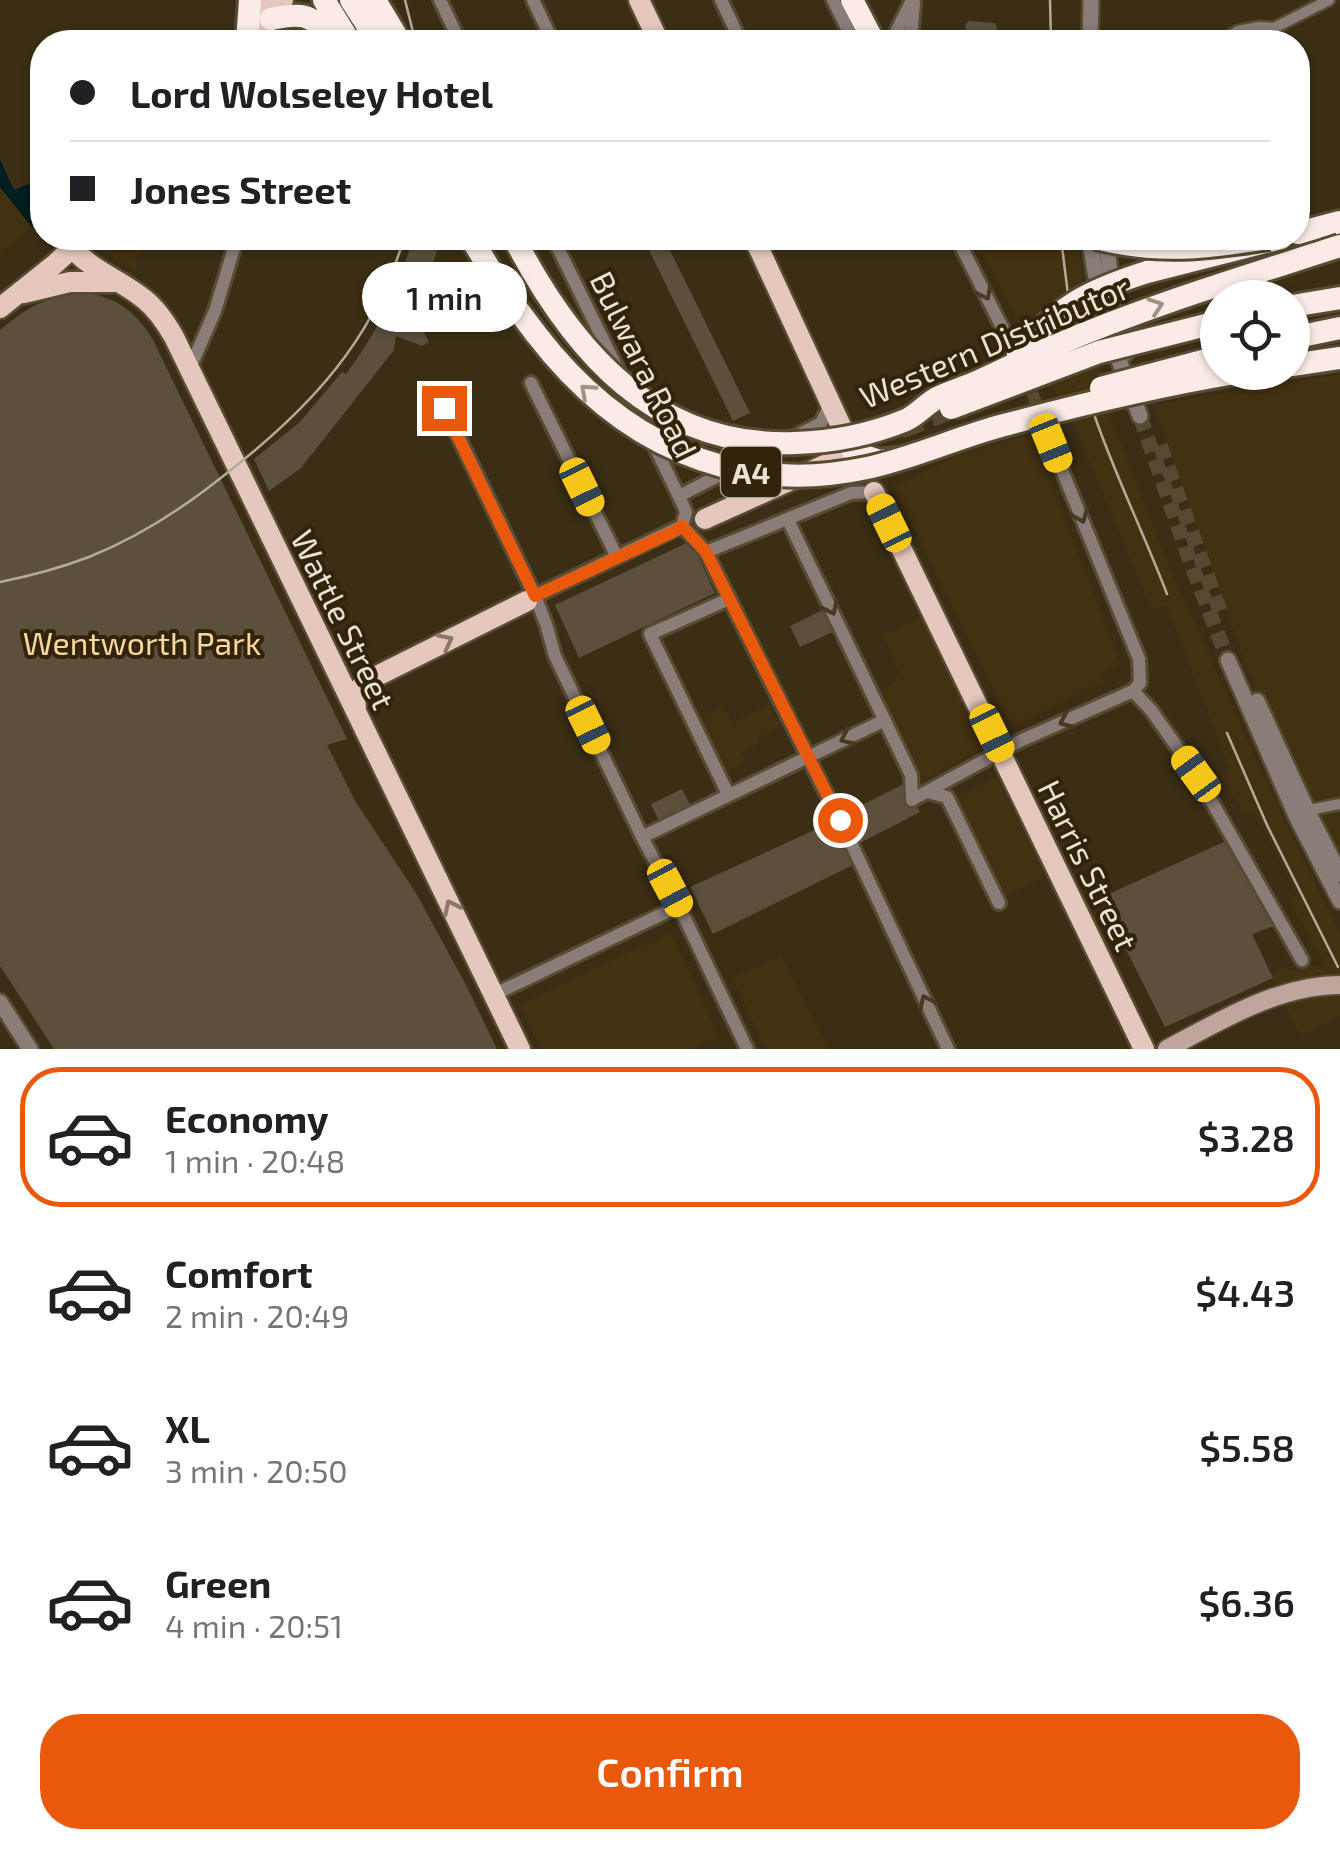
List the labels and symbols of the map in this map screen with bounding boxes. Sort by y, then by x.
callout: 1 min [362,263,526,333]
street label: Bulwara Road [584,265,706,463]
street label: Western Distributor [853,267,1135,415]
one-way arrow [972,283,992,301]
one-way arrow [1146,297,1163,318]
one-way arrow [580,384,599,402]
route end [422,386,467,431]
car [1026,410,1076,476]
road number: A4 [721,447,781,497]
car [555,453,609,521]
car [862,489,916,557]
one-way arrow [1069,506,1089,524]
street label: Wattle Street [284,523,404,715]
one-way arrow [818,597,838,615]
park label: Wentworth Park [23,623,261,661]
one-way arrow [436,634,454,654]
car [561,691,615,759]
car [965,699,1019,767]
one-way arrow [1058,709,1076,729]
one-way arrow [839,726,857,746]
car [1166,741,1226,807]
street label: Harris Street [1031,774,1147,956]
route start [818,798,863,843]
car [643,854,697,922]
one-way arrow [443,900,463,918]
one-way arrow [918,994,938,1012]

